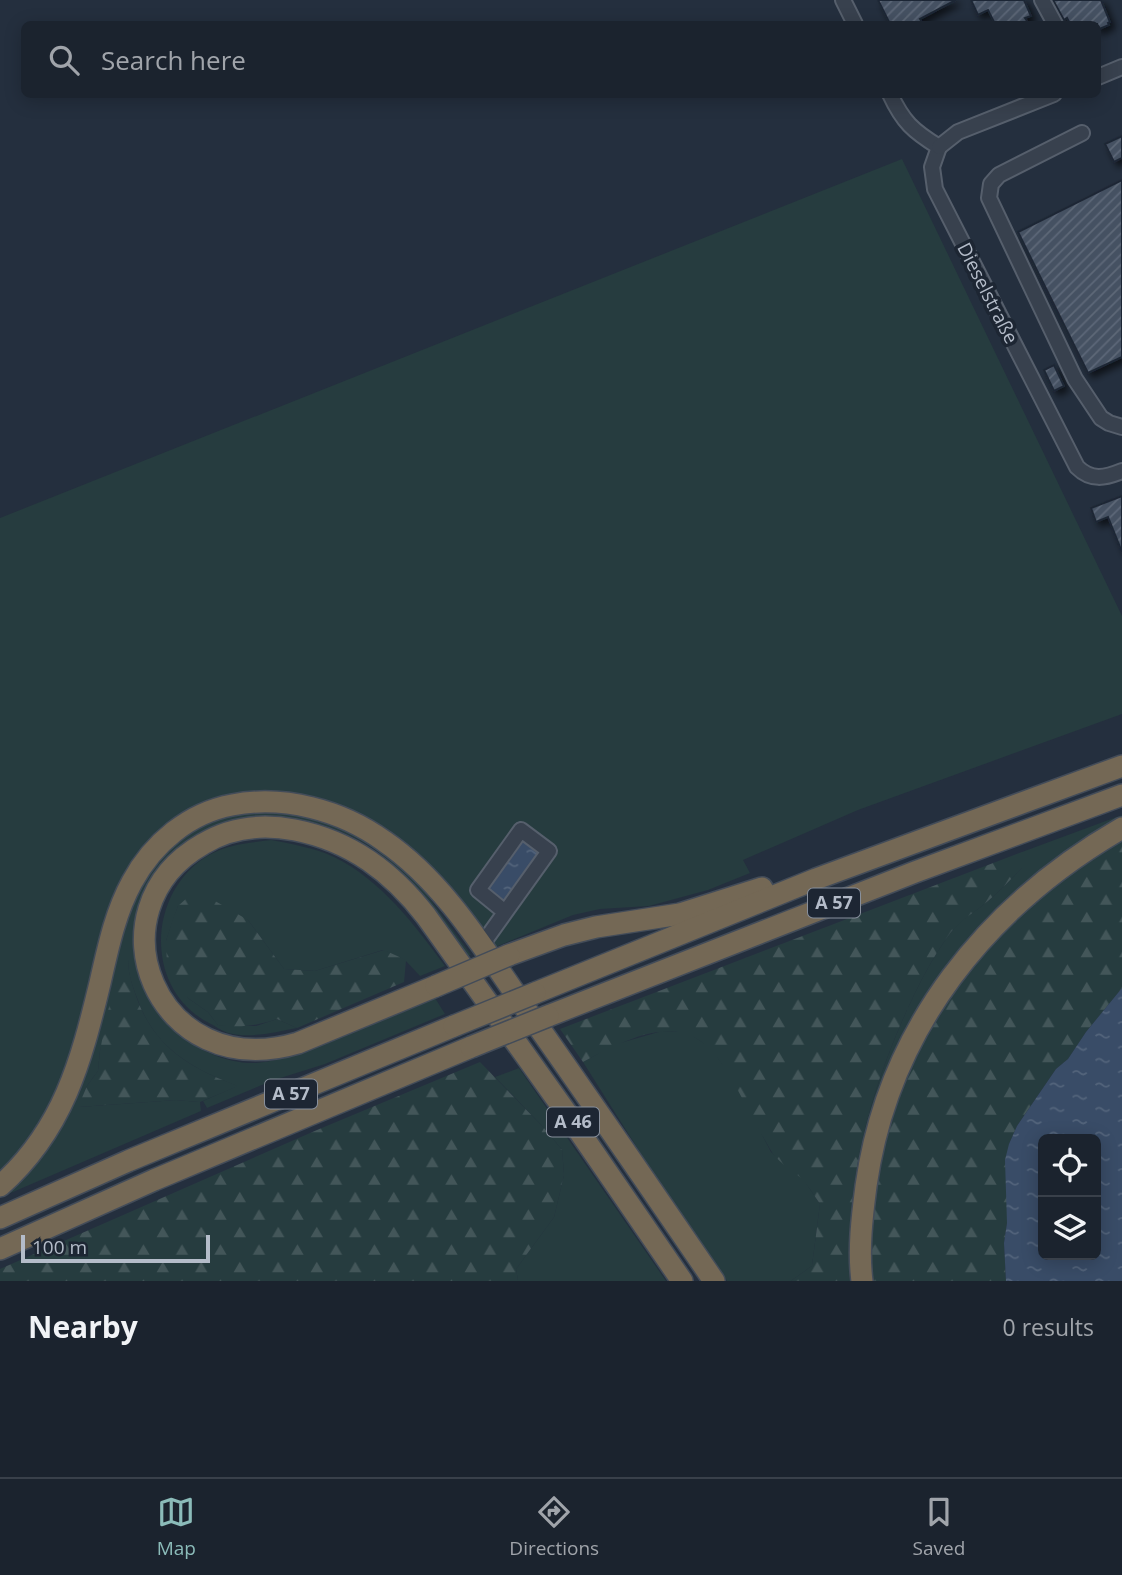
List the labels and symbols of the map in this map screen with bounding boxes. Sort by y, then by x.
street label: Dieselstraße [951,238,1025,348]
road number: A 57 [808,888,860,918]
road number: A 57 [265,1079,317,1108]
road number: A 46 [547,1107,599,1136]
scale bar [21,1232,210,1264]

